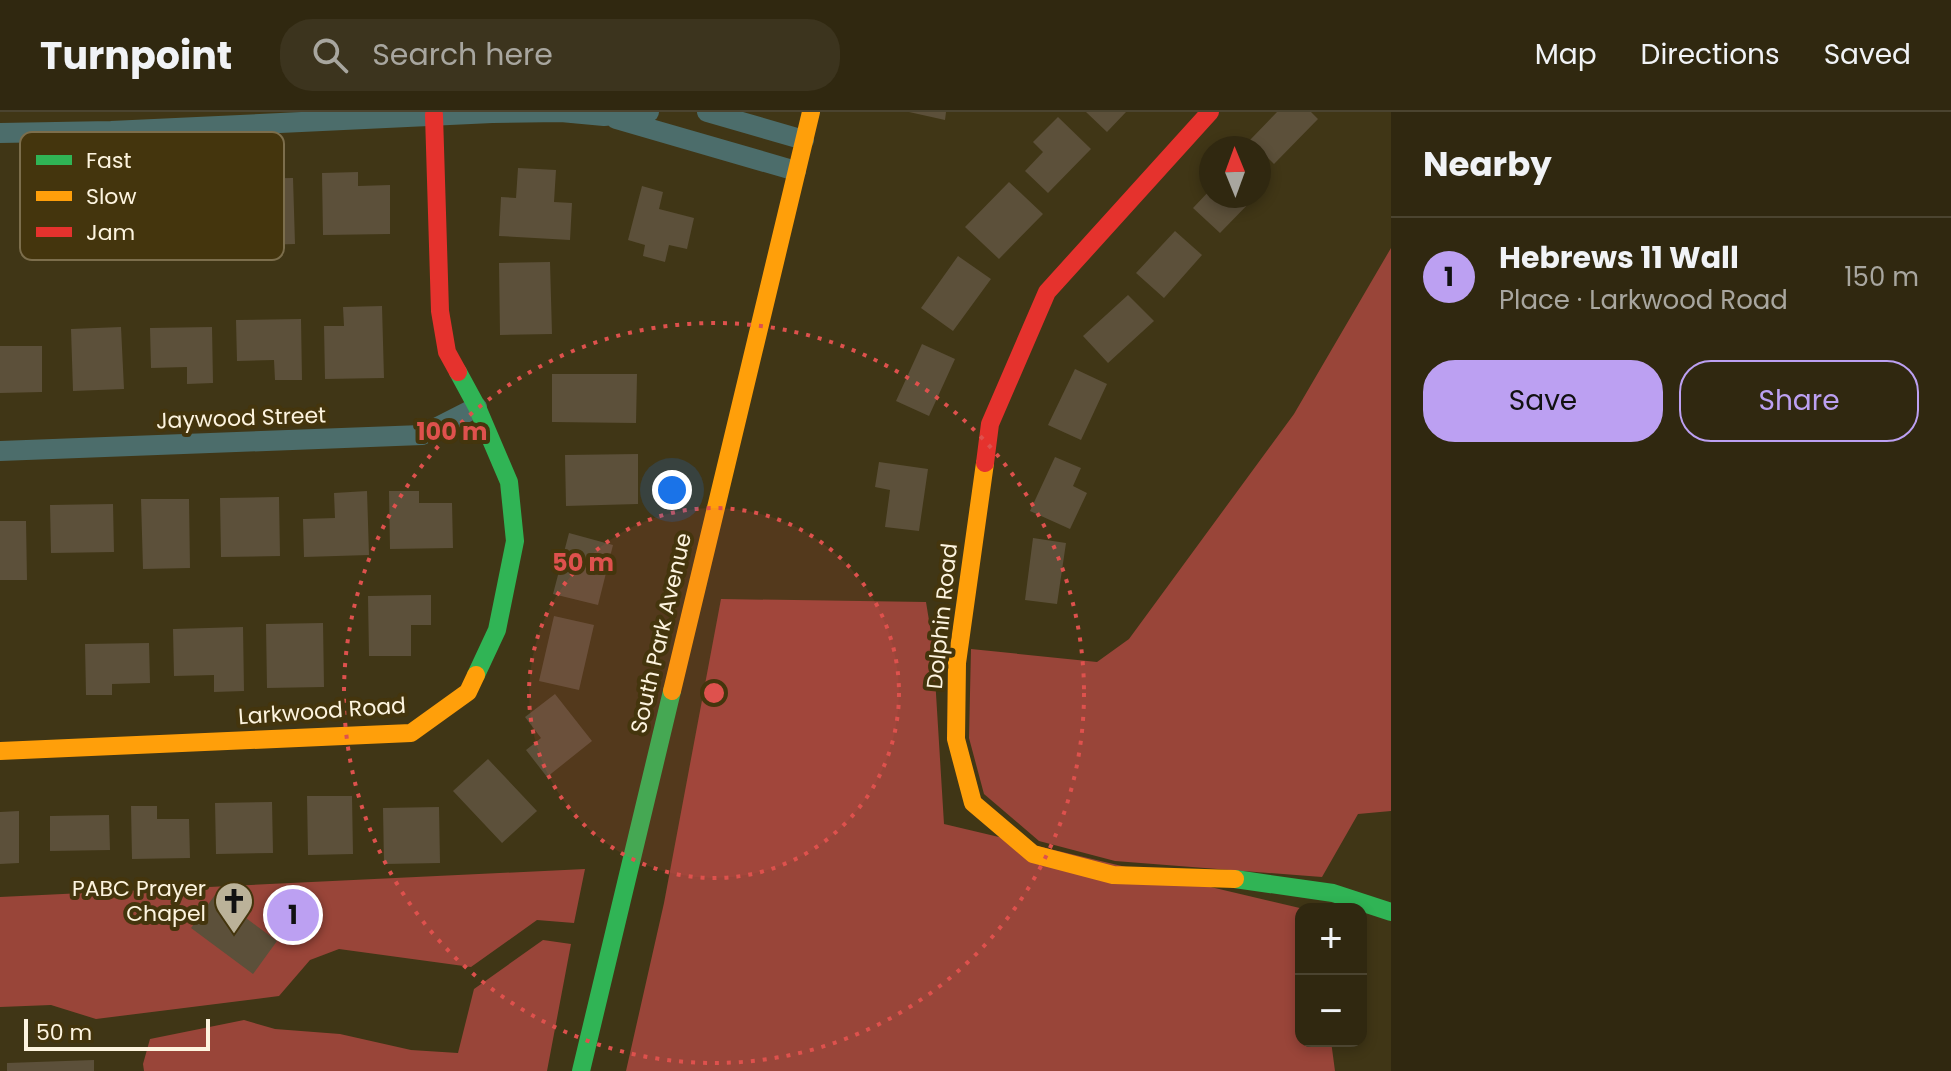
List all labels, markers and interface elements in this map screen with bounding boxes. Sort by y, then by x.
search box [280,19,840,91]
text: Turnpoint [40,29,232,82]
icon: search [308,33,352,77]
text: Search here [372,33,553,76]
text: Map [1535,35,1597,74]
text: Directions [1641,35,1780,74]
text: Saved [1824,35,1911,74]
legend [20,132,284,260]
north arrow [1199,136,1271,208]
text: Nearby [1423,140,1552,188]
text: Fast [86,145,131,176]
text: Slow [86,181,136,212]
text: Jam [86,217,135,248]
text: Hebrews 11 Wall [1499,236,1739,279]
text: 1 [1444,259,1454,295]
text: 150 m [1844,259,1919,295]
text: Place · Larkwood Road [1499,282,1788,318]
button: Save [1423,360,1663,442]
button: Share [1679,360,1919,442]
street label: Jaywood Street [155,400,327,436]
text: 100 m [417,415,487,448]
your location [652,470,692,510]
street label: South Park Avenue [623,530,699,736]
street label: Dolphin Road [919,541,965,691]
text: 50 m [552,546,614,579]
centre of rings [700,679,728,707]
street label: Larkwood Road [237,690,407,732]
place label: PABC Prayer Chapel [72,873,206,929]
church icon: PABC Prayer Chapel [213,880,255,935]
pin: 1 [267,885,319,945]
map controls [1295,903,1367,1047]
button: + [1295,903,1367,975]
button: − [1295,975,1367,1047]
scale bar [24,1015,210,1051]
text: 50 m [36,1017,92,1048]

